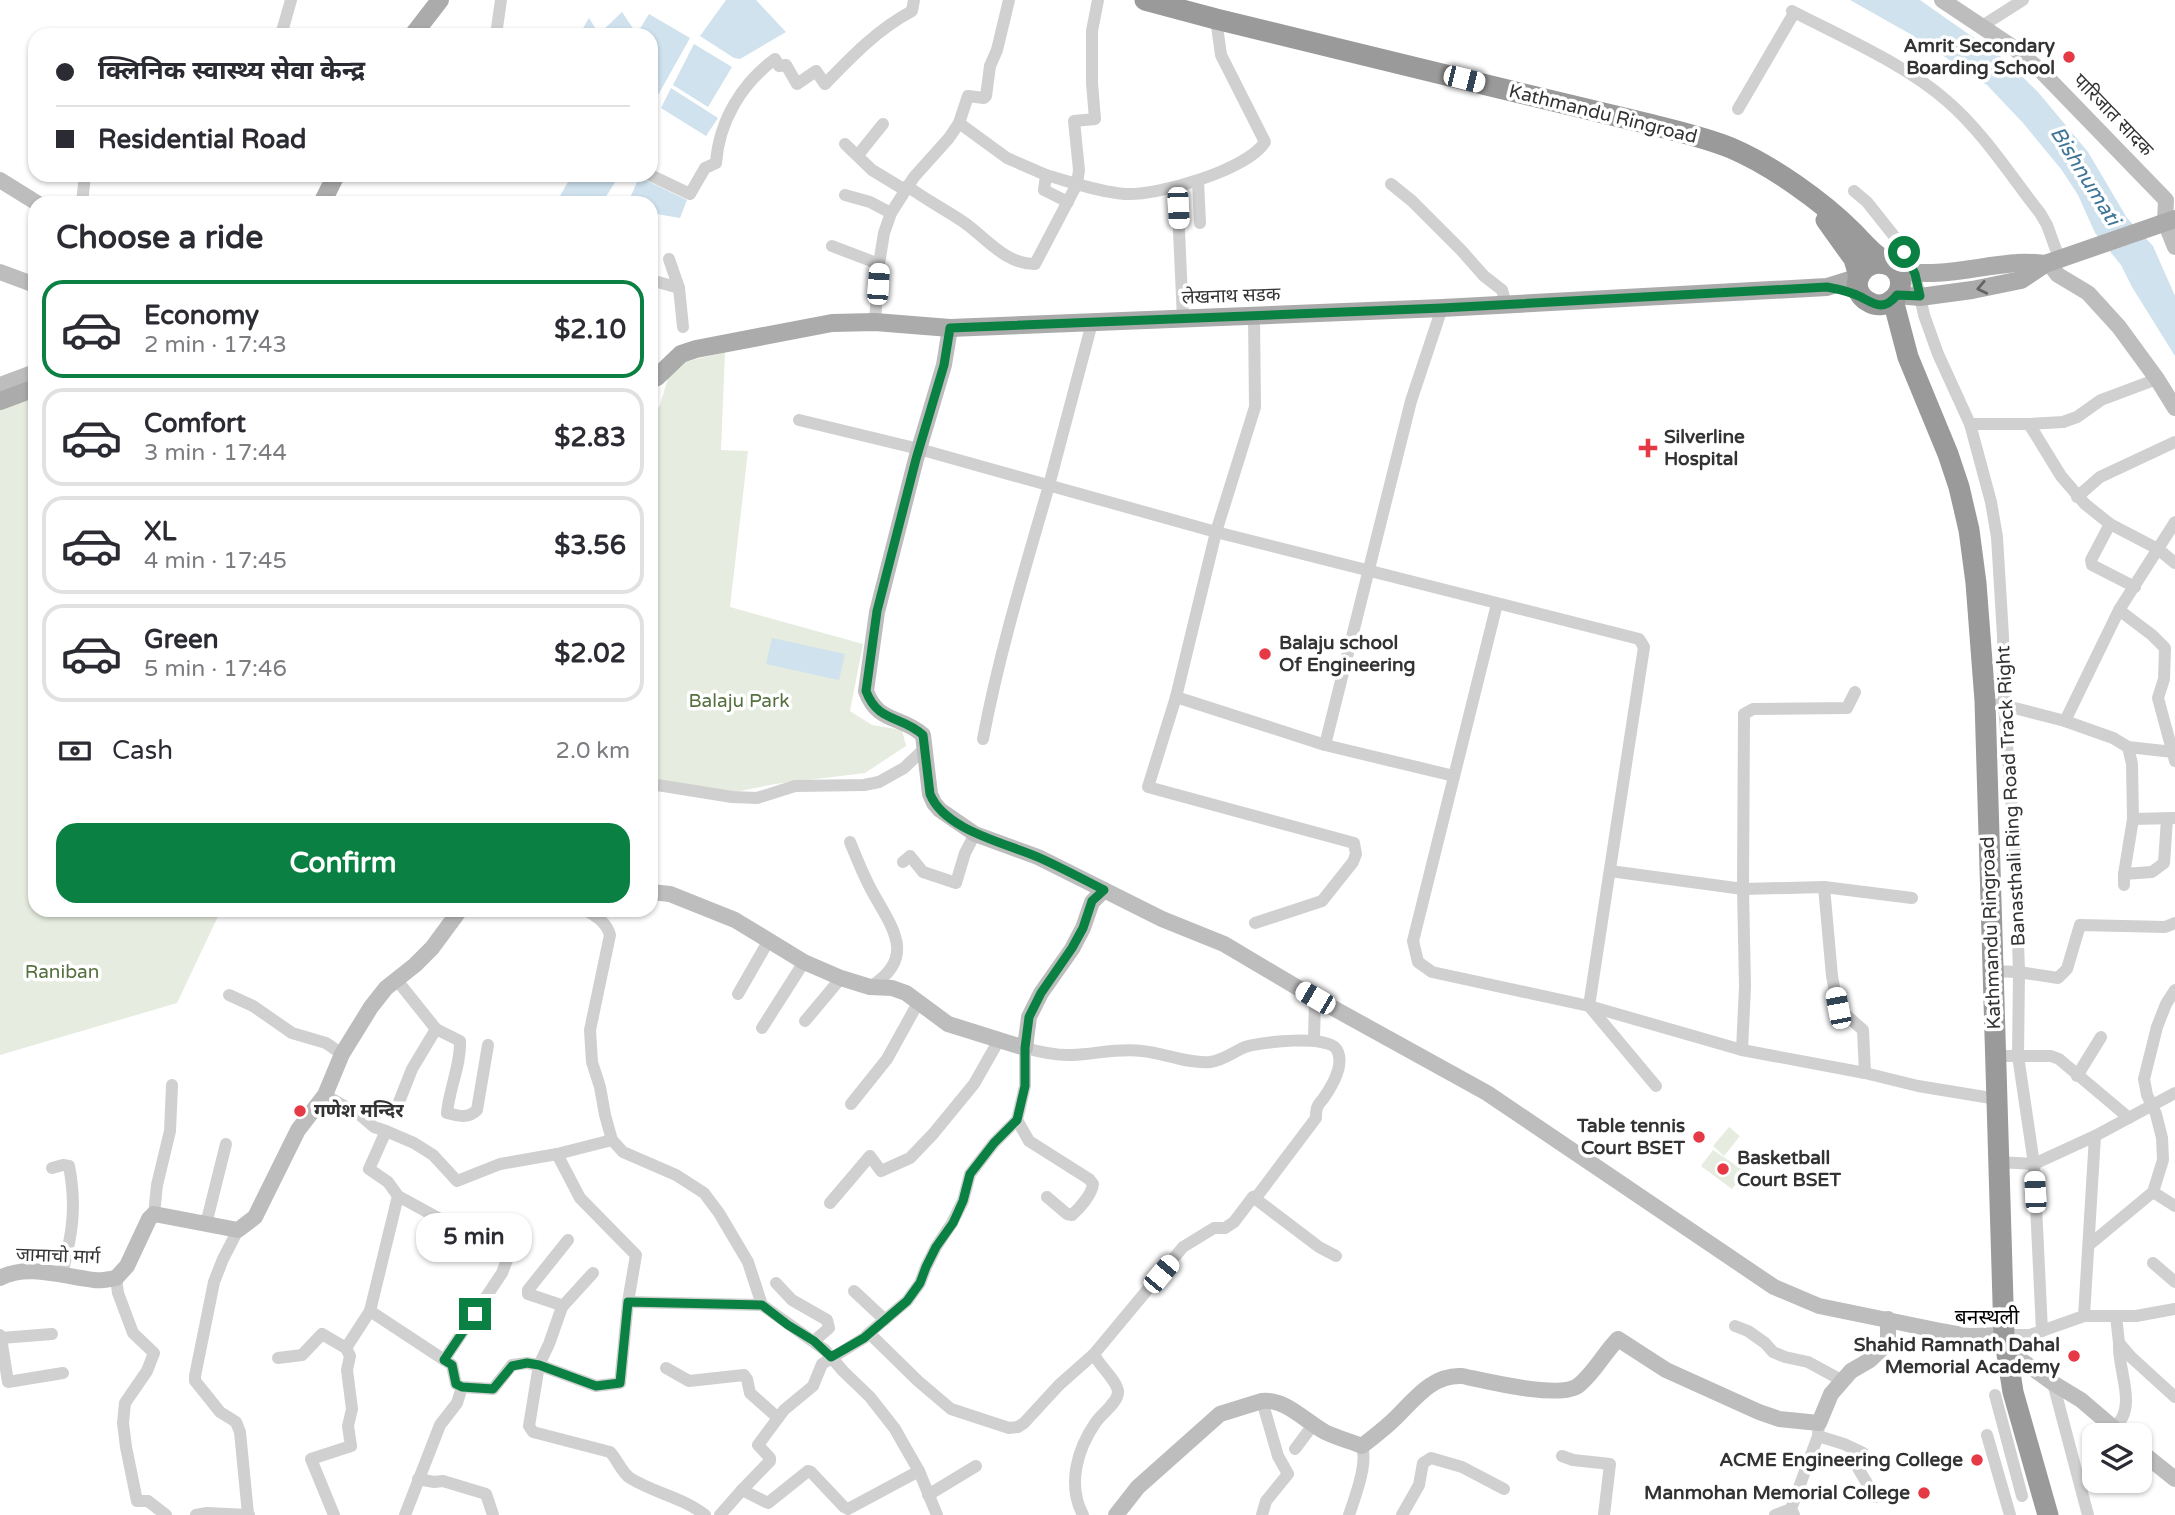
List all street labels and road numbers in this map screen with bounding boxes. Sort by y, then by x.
street label: पारिजात सादक [2068,69,2158,161]
street label: Kathmandu Ringroad [1507,80,1699,148]
street label: लेखनाथ सडक [1181,282,1281,309]
street label: Banasthali Ring Road Track Right [1992,645,2030,947]
street label: Kathmandu Ringroad [1977,836,2005,1030]
street label: जामाचो मार्ग [16,1243,101,1268]

